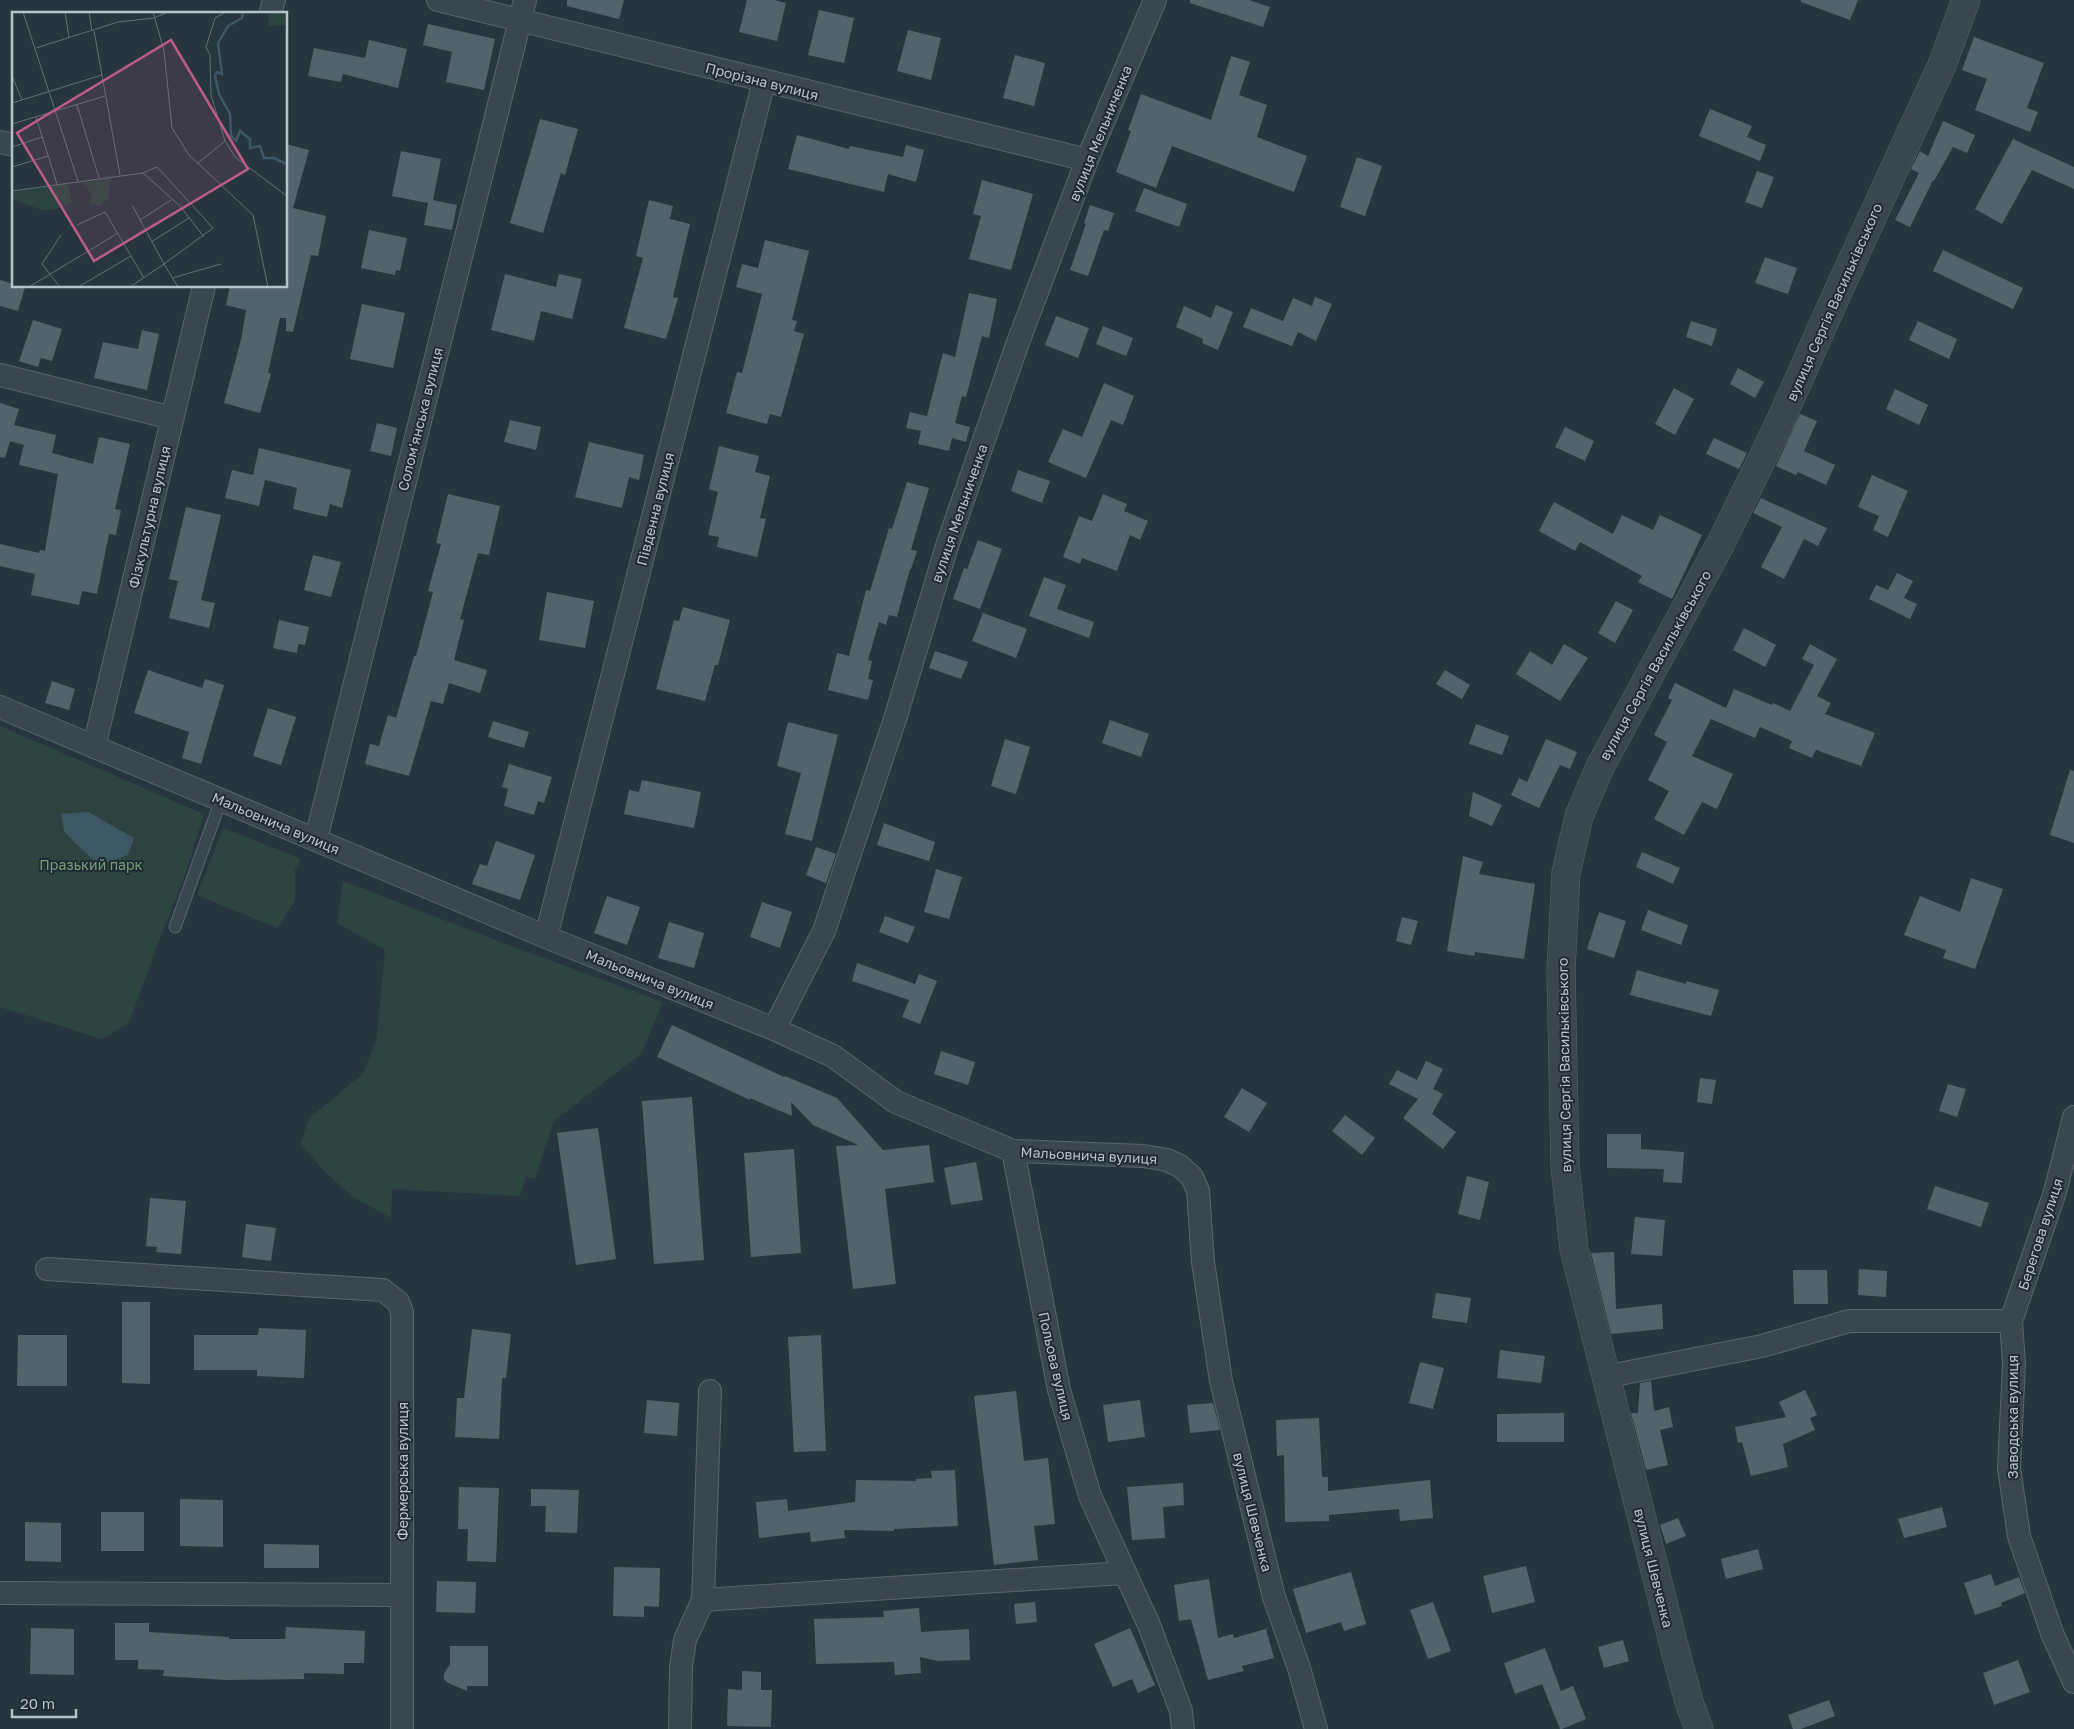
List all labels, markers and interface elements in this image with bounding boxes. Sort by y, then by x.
inset map [12,12,288,288]
street label: Прорізна вулиця [704,59,820,103]
street label: вулиця Мельниченка [1065,63,1135,203]
street label: вулиця Сергія Васильківського [1783,200,1885,404]
street label: Солом'янська вулиця [394,346,446,492]
street label: вулиця Мельниченка [927,442,991,584]
street label: Фізкультурна вулиця [124,444,174,590]
street label: Південна вулиця [633,451,677,567]
street label: вулиця Сергія Васильківського [1596,567,1714,763]
street label: Мальовнича вулиця [210,788,342,858]
park label: Празький парк [39,856,143,873]
street label: Мальовнича вулиця [583,945,717,1013]
street label: вулиця Сергія Васильківського [1554,958,1574,1172]
street label: Мальовнича вулиця [1020,1143,1158,1167]
street label: Берегова вулиця [2014,1176,2066,1292]
street label: Польова вулиця [1035,1310,1077,1422]
street label: Заводська вулиця [2004,1355,2021,1479]
street label: Фермерська вулиця [394,1402,411,1540]
street label: вулиця Шевченка [1230,1451,1276,1573]
street label: вулиця Шевченка [1631,1507,1677,1629]
scale bar [12,1686,76,1718]
text: 20 m [20,1694,55,1712]

